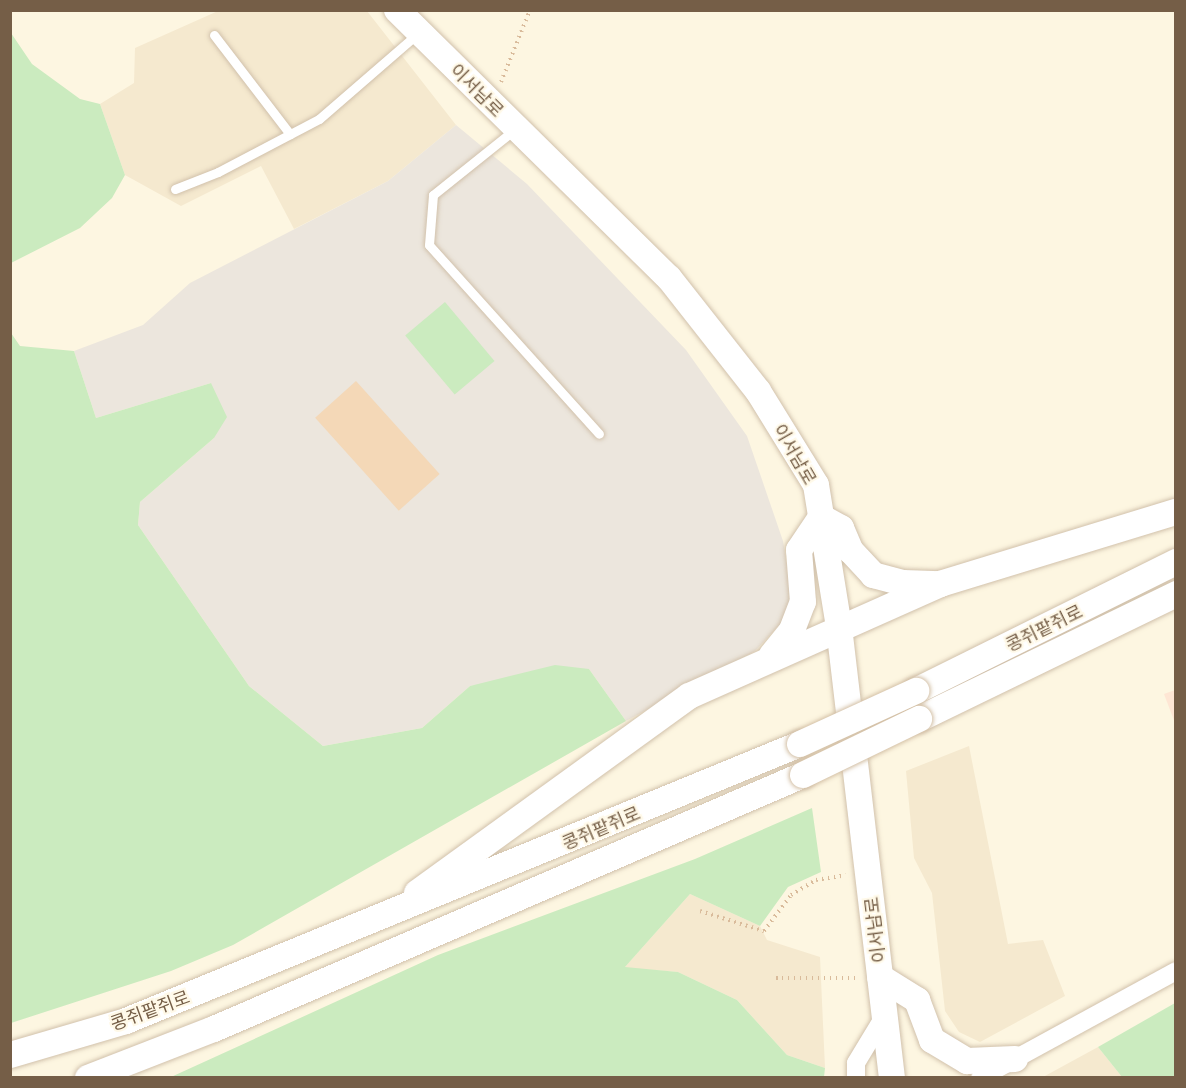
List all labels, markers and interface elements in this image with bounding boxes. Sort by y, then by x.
street label: 이서남로 [446,59,508,121]
street label: 이서남로 [769,420,821,488]
street label: 콩쥐팥쥐로 [1002,600,1086,656]
street label: 콩쥐팥쥐로 [559,802,643,854]
street label: 이서남로 [860,896,890,964]
street label: 콩쥐팥쥐로 [107,986,193,1034]

